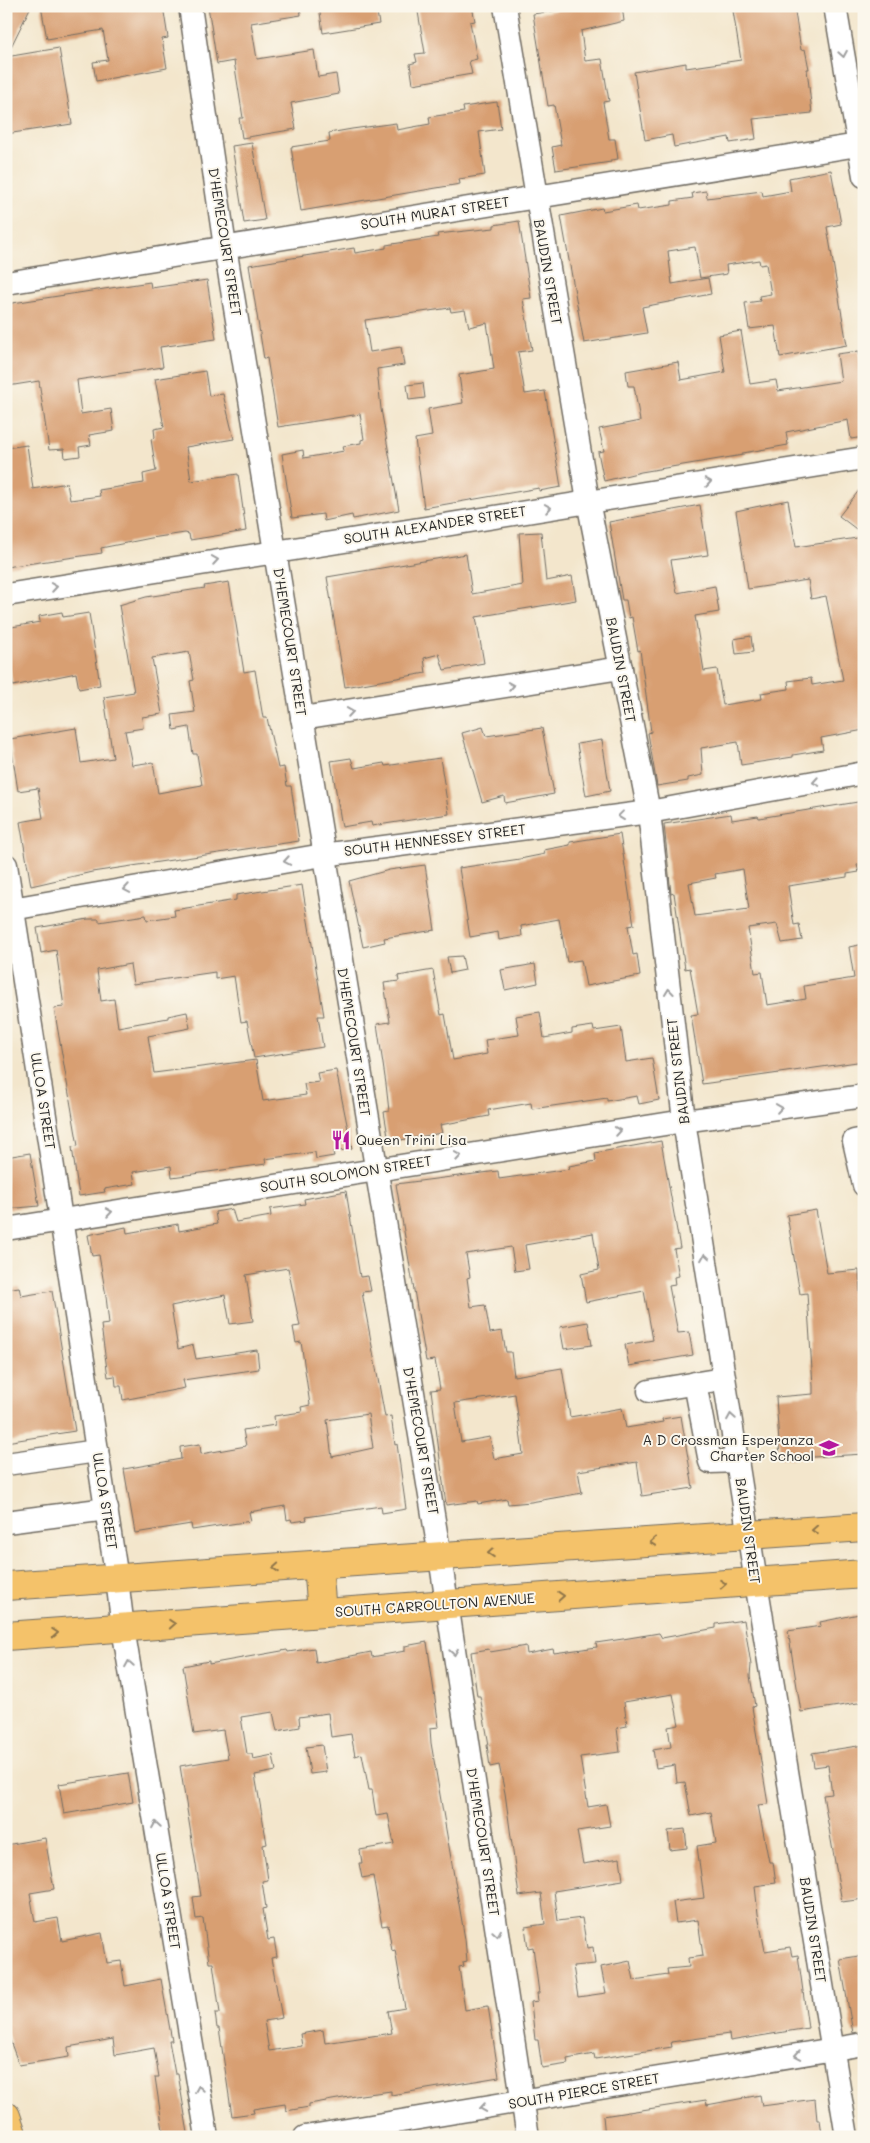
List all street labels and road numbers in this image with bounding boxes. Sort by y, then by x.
street label: D'HEMECOURT STREET [204,166,247,318]
street label: SOUTH MURAT STREET [359,191,511,234]
street label: BAUDIN STREET [530,218,567,326]
street label: SOUTH ALEXANDER STREET [342,501,528,548]
street label: D'HEMECOURT STREET [269,566,312,718]
street label: BAUDIN STREET [602,616,641,724]
street label: SOUTH HENNESSEY STREET [343,819,527,860]
street label: D'HEMECOURT STREET [333,966,376,1118]
street label: BAUDIN STREET [662,1017,693,1125]
street label: ULLOA STREET [26,1051,61,1151]
street label: SOUTH SOLOMON STREET [259,1151,433,1196]
street label: D'HEMECOURT STREET [399,1365,444,1517]
street label: ULLOA STREET [88,1451,123,1551]
street label: BAUDIN STREET [732,1477,765,1585]
street label: SOUTH CARROLLTON AVENUE [335,1588,535,1621]
street label: D'HEMECOURT STREET [462,1766,505,1918]
street label: ULLOA STREET [151,1851,186,1951]
street label: BAUDIN STREET [796,1876,831,1984]
street label: SOUTH PIERCE STREET [507,2068,661,2113]

